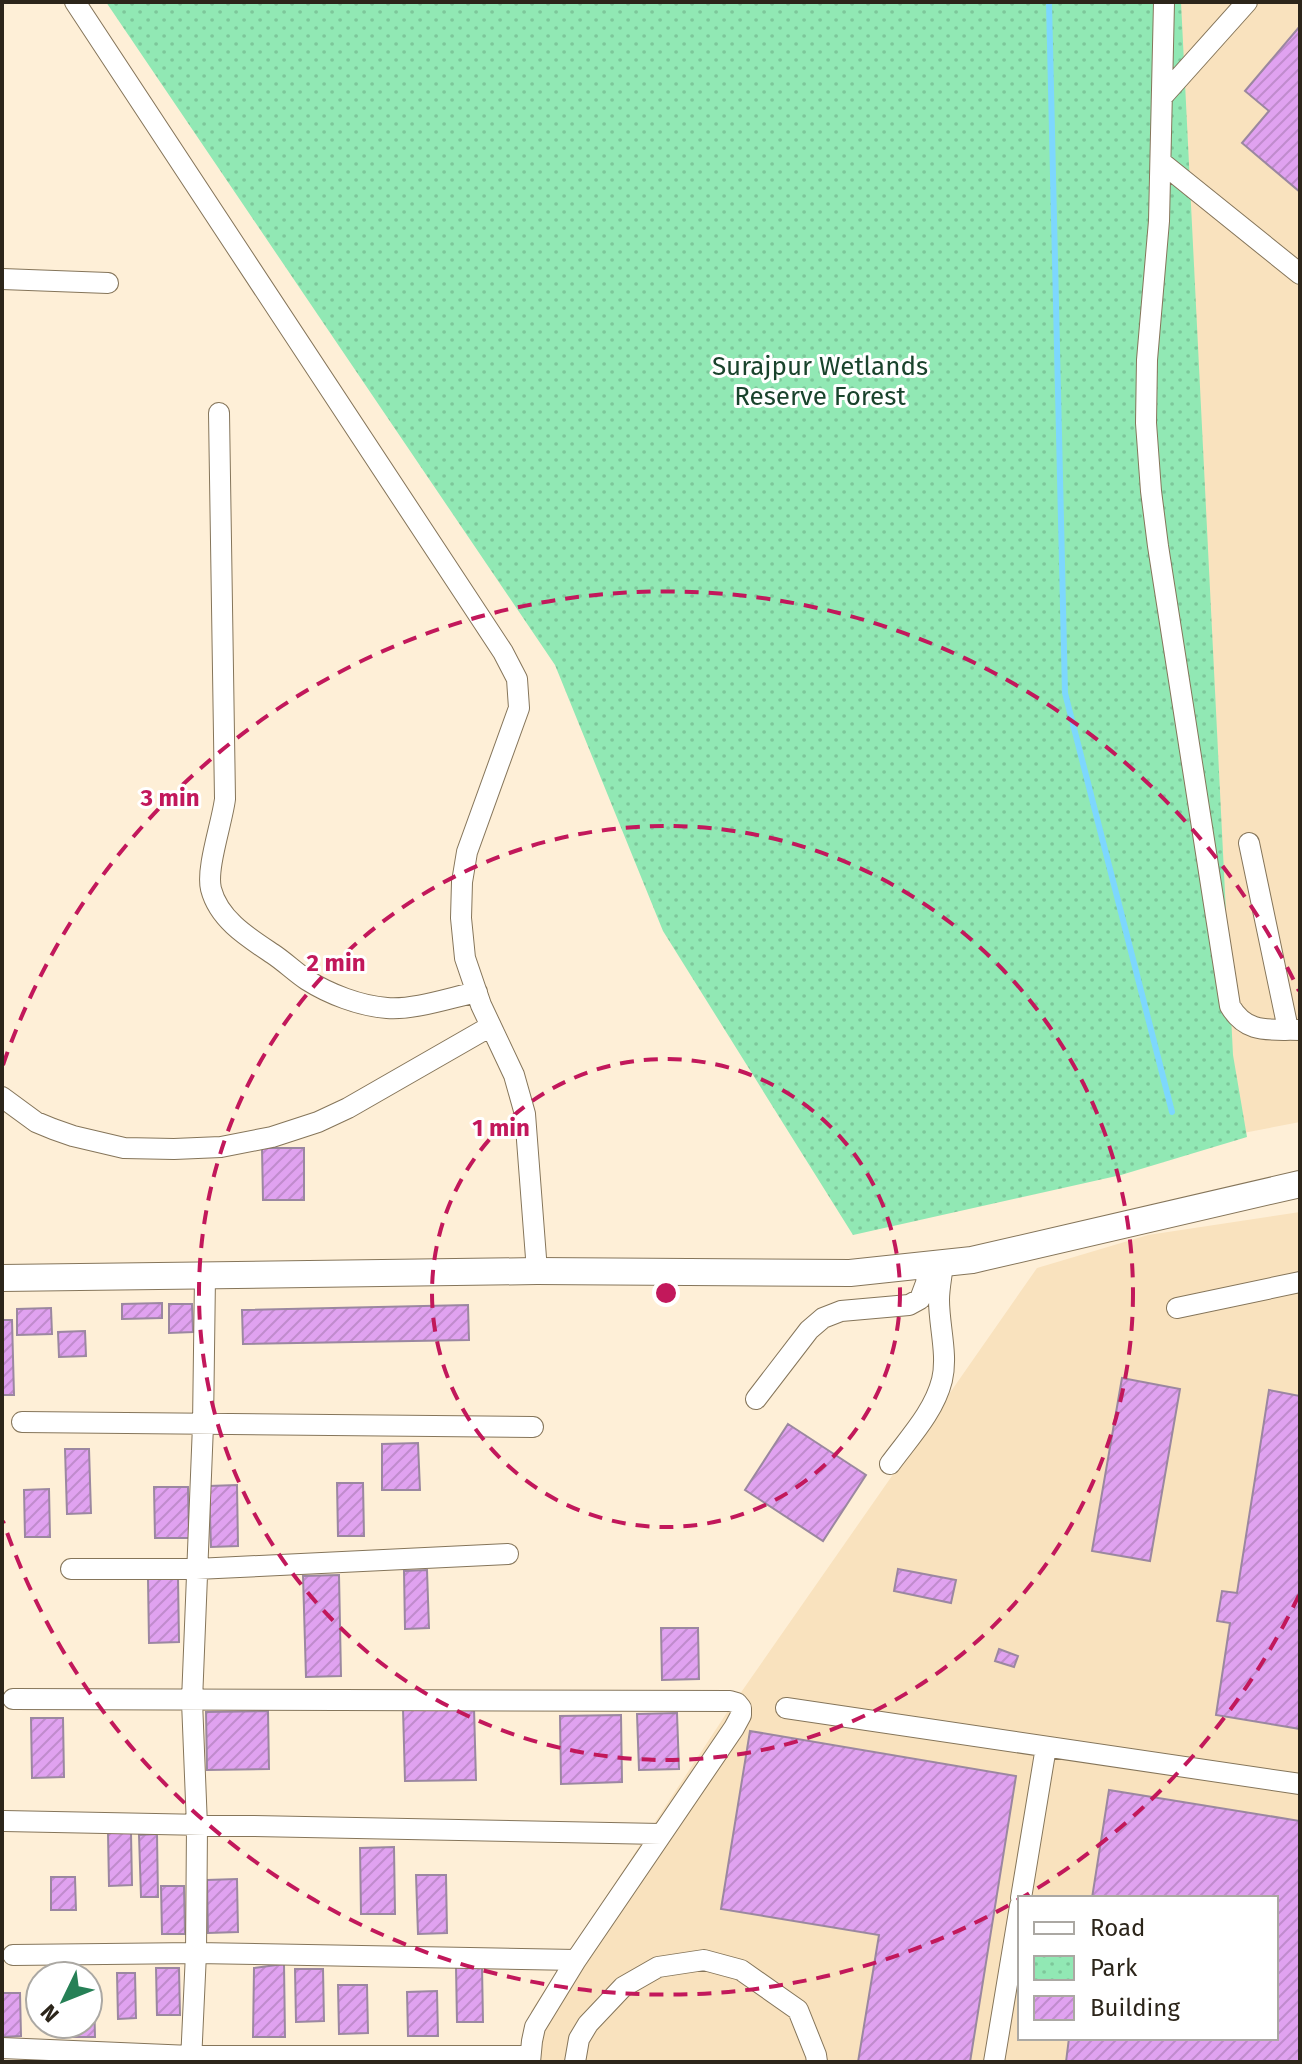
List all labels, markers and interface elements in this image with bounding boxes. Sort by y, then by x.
park label: Surajpur Wetlands Reserve Forest [712,351,928,412]
text: 3 min [139,784,200,812]
text: 2 min [307,949,366,977]
text: 1 min [472,1114,530,1142]
centre of rings [652,1279,680,1307]
legend [1018,1896,1278,2040]
text: Road [1090,1914,1145,1942]
text: Park [1090,1954,1138,1982]
north arrow [24,1960,104,2040]
text: Building [1090,1994,1180,2022]
text: N [35,1999,65,2028]

